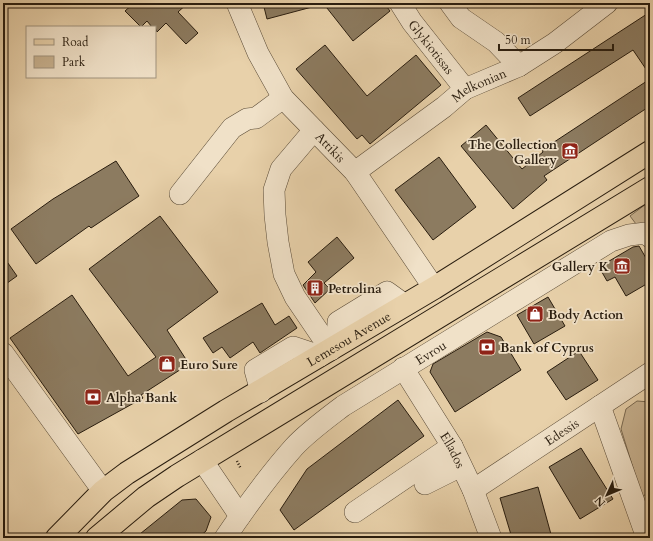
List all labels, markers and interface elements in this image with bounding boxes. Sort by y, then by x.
street label: Glykiotissas [404,16,458,78]
legend [26,26,156,78]
scale bar [499,26,613,52]
text: 50 m [505,32,532,48]
text: Road [62,34,89,50]
text: Park [62,54,86,70]
street label: Melkonian [448,64,510,107]
street label: Attikis [311,128,349,167]
place label: The Collection Gallery [468,136,558,169]
museum icon: The Collection Gallery [560,141,580,161]
museum icon: Gallery K [612,256,632,276]
place label: Gallery K [552,258,609,276]
building icon: Petrolina [305,278,325,298]
place label: Petrolina [328,280,382,298]
shop icon: Body Action [525,304,545,324]
place label: Body Action [548,306,624,324]
street label: Lemesou Avenue [304,307,395,371]
street label: Evrou [412,337,450,369]
bank icon: Bank of Cyprus [477,337,497,357]
place label: Bank of Cyprus [500,339,594,357]
shop icon: Euro Sure [157,354,177,374]
place label: Euro Sure [180,356,238,374]
bank icon: Alpha Bank [83,387,103,407]
place label: Alpha Bank [106,389,178,407]
street label: Edessis [541,415,583,450]
street label: Ellados [435,429,469,471]
north arrow [587,475,627,515]
text: N [591,493,609,510]

